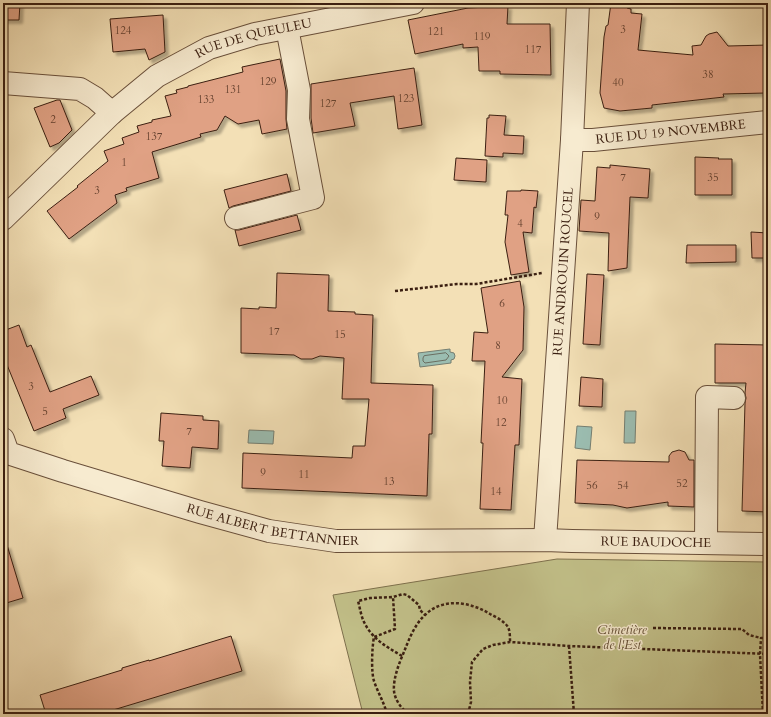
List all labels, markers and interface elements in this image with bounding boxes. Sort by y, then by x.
street label: RUE DE QUEULEU [192,14,314,63]
house number: 3 [620,22,626,37]
house number: 124 [115,23,132,38]
house number: 121 [428,24,444,39]
house number: 119 [474,29,491,44]
house number: 117 [525,42,542,57]
house number: 38 [702,67,714,82]
house number: 129 [260,74,277,89]
house number: 40 [612,75,624,90]
house number: 131 [225,82,241,97]
house number: 123 [398,91,415,106]
house number: 133 [198,92,215,107]
house number: 127 [320,96,337,111]
house number: 2 [50,112,56,127]
street label: RUE DU 19 NOVEMBRE [595,115,747,149]
house number: 137 [146,129,163,144]
house number: 1 [121,155,127,170]
house number: 7 [620,170,626,185]
house number: 35 [707,170,719,185]
house number: 3 [94,183,100,198]
street label: RUE ANDROUIN ROUCEL [548,187,578,356]
house number: 9 [594,209,600,224]
house number: 4 [517,216,523,231]
house number: 6 [499,296,505,311]
house number: 17 [268,324,280,339]
house number: 15 [334,327,346,342]
house number: 8 [495,338,501,353]
house number: 3 [28,379,34,394]
house number: 10 [496,393,508,408]
house number: 5 [42,404,48,419]
house number: 12 [495,415,507,430]
house number: 7 [186,424,192,439]
house number: 9 [260,465,266,480]
house number: 11 [298,467,310,482]
house number: 13 [383,474,395,489]
house number: 52 [676,476,688,491]
house number: 56 [586,478,598,493]
house number: 54 [617,478,629,493]
house number: 14 [490,484,502,499]
street label: RUE ALBERT BETTANNIER [184,499,359,550]
street label: RUE BAUDOCHE [601,532,711,552]
park label: Cimetière de l'Est [597,621,648,654]

